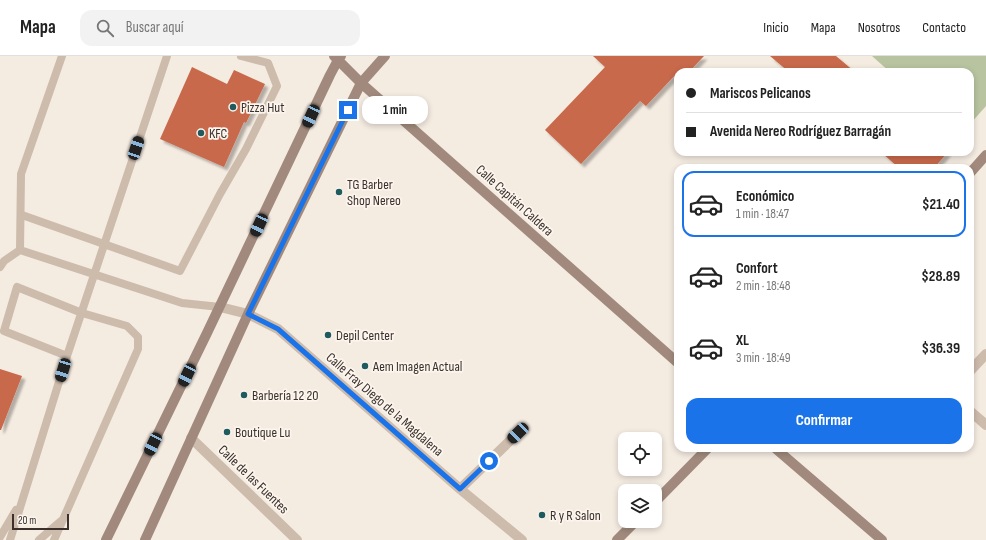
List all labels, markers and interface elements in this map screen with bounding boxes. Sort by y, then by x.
search box [80,10,360,46]
text: Mapa [20,16,56,39]
icon: search [94,17,116,39]
text: Buscar aquí [126,18,183,37]
text: Inicio [763,19,789,36]
text: Mapa [811,19,836,36]
text: Nosotros [858,19,900,36]
text: Contacto [922,19,966,36]
text: Mariscos Pelicanos [710,84,811,103]
callout: 1 min [362,96,428,124]
place label: Pizza Hut [241,99,284,116]
route end [339,101,357,119]
marker: Pizza Hut [228,102,238,112]
text: 1 min [383,102,407,118]
car [300,103,322,129]
text: Avenida Nereo Rodríguez Barragán [710,122,891,141]
place label: KFC [209,125,228,142]
marker: KFC [196,128,206,138]
car [127,135,145,161]
street label: Calle Capitán Caldera [472,161,557,240]
place label: TG Barber Shop Nereo [347,176,401,209]
icon: car [688,186,724,222]
marker: TG Barber Shop Nereo [334,187,344,197]
text: Económico [736,187,794,206]
text: $21.40 [922,195,960,214]
text: 1 min · 18:47 [736,206,789,222]
car [248,212,270,238]
icon: car [688,258,724,294]
text: Confort [736,259,778,278]
text: $28.89 [921,267,960,286]
text: 2 min · 18:48 [736,278,790,294]
place label: Depil Center [336,327,394,344]
marker: Depil Center [323,330,333,340]
icon: car [688,330,724,366]
text: XL [736,331,749,350]
text: $36.39 [922,339,960,358]
street label: Calle Fray Diego de la Magdalena [323,349,447,460]
text: 3 min · 18:49 [736,350,790,366]
car [54,357,72,383]
place label: Aem Imagen Actual [372,358,462,375]
marker: Aem Imagen Actual [360,361,370,371]
car [176,362,198,388]
place label: Barbería 12 20 [252,387,318,404]
marker: Barbería 12 20 [239,390,249,400]
button: Confirmar [686,398,962,444]
car [505,420,531,446]
place label: Boutique Lu [235,424,290,441]
marker: Boutique Lu [222,427,232,437]
car [142,431,164,457]
map controls [618,432,662,528]
button: locate [618,432,662,476]
street label: Calle de las Fuentes [215,441,293,517]
route start [480,452,498,470]
button: layers [618,484,662,528]
place label: R y R Salon [550,507,601,524]
marker: R y R Salon [537,510,547,520]
scale bar [12,512,69,531]
text: 20 m [18,514,36,527]

